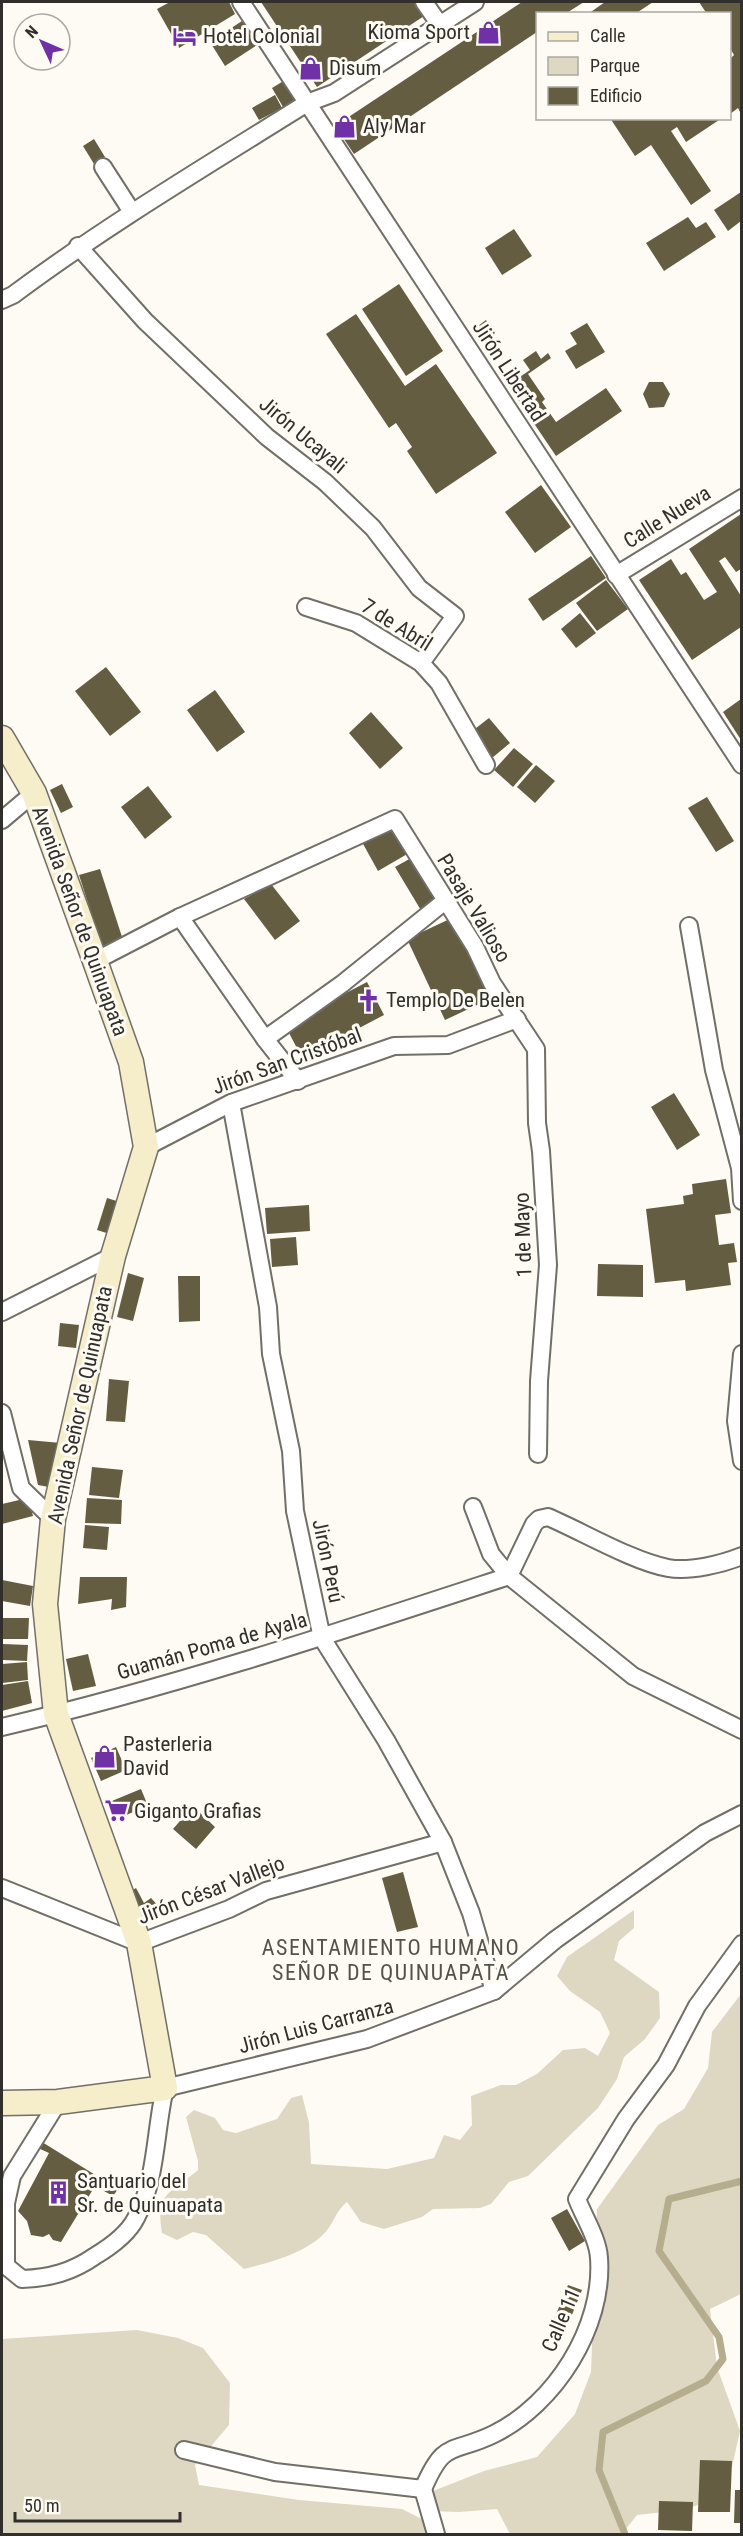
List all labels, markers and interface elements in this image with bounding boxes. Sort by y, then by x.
north arrow [12,12,72,72]
legend [536,12,731,120]
shop icon: Kioma Sport [475,19,501,45]
place label: Kioma Sport [368,20,470,44]
text: N [21,22,42,42]
hotel icon: Hotel Colonial [172,23,198,49]
place label: Hotel Colonial [203,24,320,48]
text: Calle [590,25,626,46]
shop icon: Disum [298,55,324,81]
text: Parque [590,55,640,76]
place label: Disum [329,56,381,80]
text: Edificio [590,85,642,106]
shop icon: Aly Mar [332,113,358,139]
place label: Aly Mar [363,114,426,138]
street label: Jirón Libertad [468,316,550,426]
street label: Jirón Ucayali [255,392,351,478]
street label: Calle Nueva [619,481,715,553]
street label: 7 de Abril [357,594,437,656]
street label: Avenida Señor de Quinuapata [27,803,133,1039]
street label: Pasaje Valioso [432,849,516,967]
church icon: Templo De Belen [355,987,381,1013]
place label: Templo De Belen [386,988,525,1012]
street label: Jirón San Cristóbal [209,1023,365,1099]
street label: 1 de Mayo [510,1192,536,1278]
street label: Avenida Señor de Quinuapata [43,1284,117,1526]
street label: Jirón Perú [307,1517,349,1605]
street label: Guamán Poma de Ayala [114,1607,310,1685]
place label: Pasterleria David [123,1732,213,1780]
shop icon: Pasterleria David [92,1743,118,1769]
supermarket icon: Giganto Grafias [103,1798,129,1824]
place label: Giganto Grafias [134,1799,262,1823]
street label: Jirón César Vallejo [134,1851,288,1929]
district label: ASENTAMIENTO HUMANO SEÑOR DE QUINUAPATA [262,1935,520,1985]
street label: Jirón Luis Carranza [236,1994,396,2058]
place label: Santuario del Sr. de Quinuapata [77,2169,223,2217]
building icon: Santuario del Sr. de Quinuapata [46,2180,72,2206]
street label: Calle 11 [537,2284,585,2356]
scale bar [15,2485,180,2523]
text: 50 m [24,2495,59,2516]

